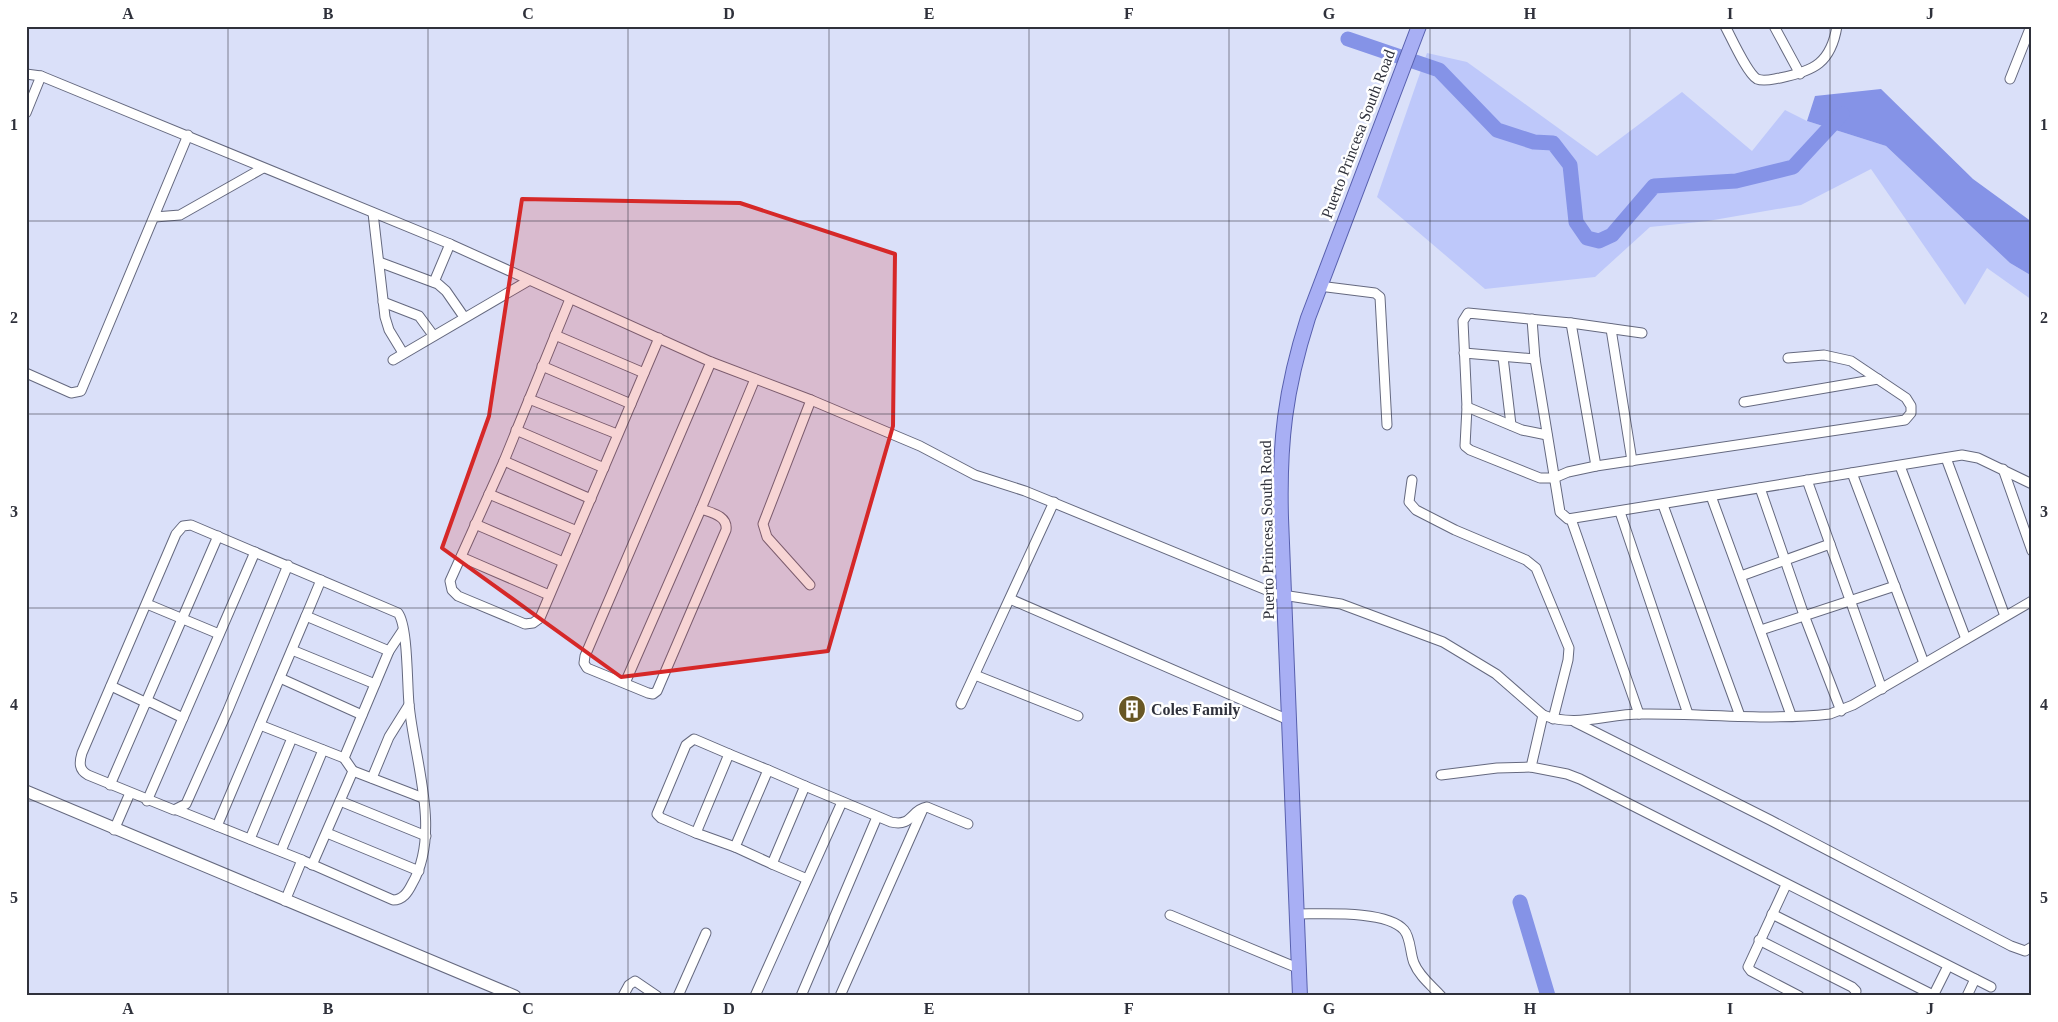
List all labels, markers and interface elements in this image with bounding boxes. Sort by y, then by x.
text: A [122,5,134,22]
text: B [323,5,334,22]
text: C [522,5,534,22]
text: D [723,5,735,22]
text: E [924,5,934,22]
text: F [1124,5,1134,22]
text: G [1323,5,1336,22]
text: H [1524,5,1537,22]
text: I [1727,5,1733,22]
text: J [1926,5,1934,22]
street label: Puerto Princesa South Road [1318,47,1398,221]
text: 1 [10,116,18,133]
text: 1 [2040,116,2048,133]
text: 2 [10,309,18,326]
text: 2 [2040,309,2048,326]
street label: Puerto Princesa South Road [1257,440,1277,620]
text: 3 [10,503,18,520]
text: 3 [2040,503,2048,520]
building icon: Coles Family [1117,694,1147,724]
text: 4 [10,696,18,713]
text: 4 [2040,696,2048,713]
place label: Coles Family [1151,701,1240,719]
text: 5 [10,889,18,906]
text: 5 [2040,889,2048,906]
text: A [122,1000,134,1017]
text: B [323,1000,334,1017]
text: C [522,1000,534,1017]
text: D [723,1000,735,1017]
text: E [924,1000,934,1017]
text: F [1124,1000,1134,1017]
text: G [1323,1000,1336,1017]
text: H [1524,1000,1537,1017]
text: I [1727,1000,1733,1017]
text: J [1926,1000,1934,1017]

